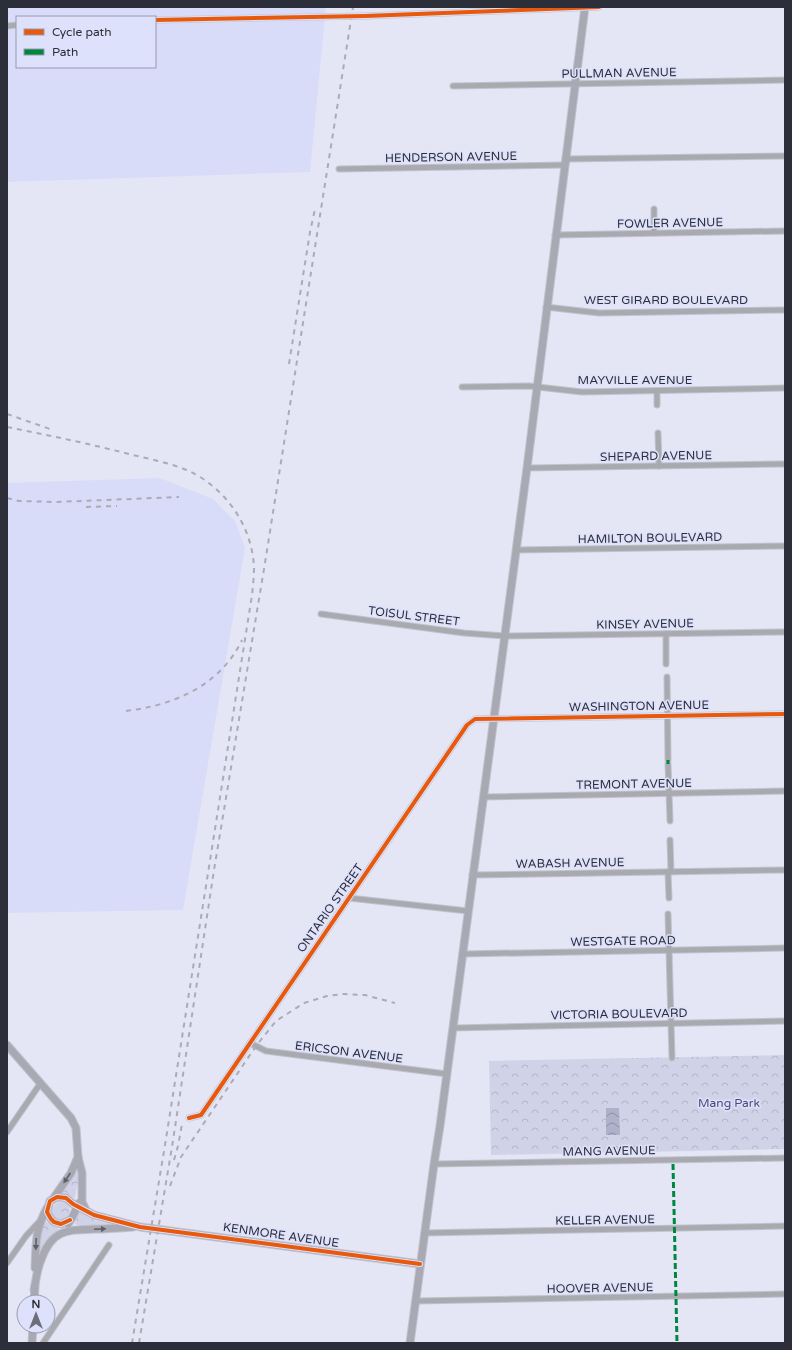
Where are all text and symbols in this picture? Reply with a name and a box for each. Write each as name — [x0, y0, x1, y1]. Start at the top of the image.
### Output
legend — [16, 16, 156, 68]
text: Cycle path — [52, 25, 111, 39]
text: Path — [52, 45, 78, 59]
street label: PULLMAN AVENUE — [561, 65, 677, 81]
street label: HENDERSON AVENUE — [385, 149, 518, 165]
street label: FOWLER AVENUE — [617, 215, 723, 231]
street label: WEST GIRARD BOULEVARD — [584, 293, 748, 307]
street label: MAYVILLE AVENUE — [578, 373, 693, 387]
street label: SHEPARD AVENUE — [600, 448, 712, 464]
street label: HAMILTON BOULEVARD — [578, 530, 722, 546]
street label: TOISUL STREET — [367, 603, 461, 629]
street label: KINSEY AVENUE — [596, 616, 694, 632]
street label: WASHINGTON AVENUE — [569, 698, 709, 714]
street label: TREMONT AVENUE — [576, 776, 692, 792]
street label: WABASH AVENUE — [516, 855, 625, 871]
street label: ONTARIO STREET — [294, 860, 366, 955]
street label: WESTGATE ROAD — [570, 933, 676, 949]
street label: VICTORIA BOULEVARD — [550, 1006, 688, 1022]
street label: ERICSON AVENUE — [294, 1038, 404, 1066]
park label: Mang Park — [698, 1096, 760, 1110]
street label: MANG AVENUE — [562, 1143, 656, 1159]
one-way arrow — [63, 1173, 71, 1184]
street label: KELLER AVENUE — [555, 1212, 655, 1228]
street label: KENMORE AVENUE — [222, 1220, 340, 1250]
one-way arrow — [94, 1225, 106, 1232]
one-way arrow — [33, 1238, 39, 1251]
street label: HOOVER AVENUE — [546, 1280, 654, 1296]
north arrow — [16, 1294, 56, 1334]
text: N — [32, 1298, 40, 1311]

